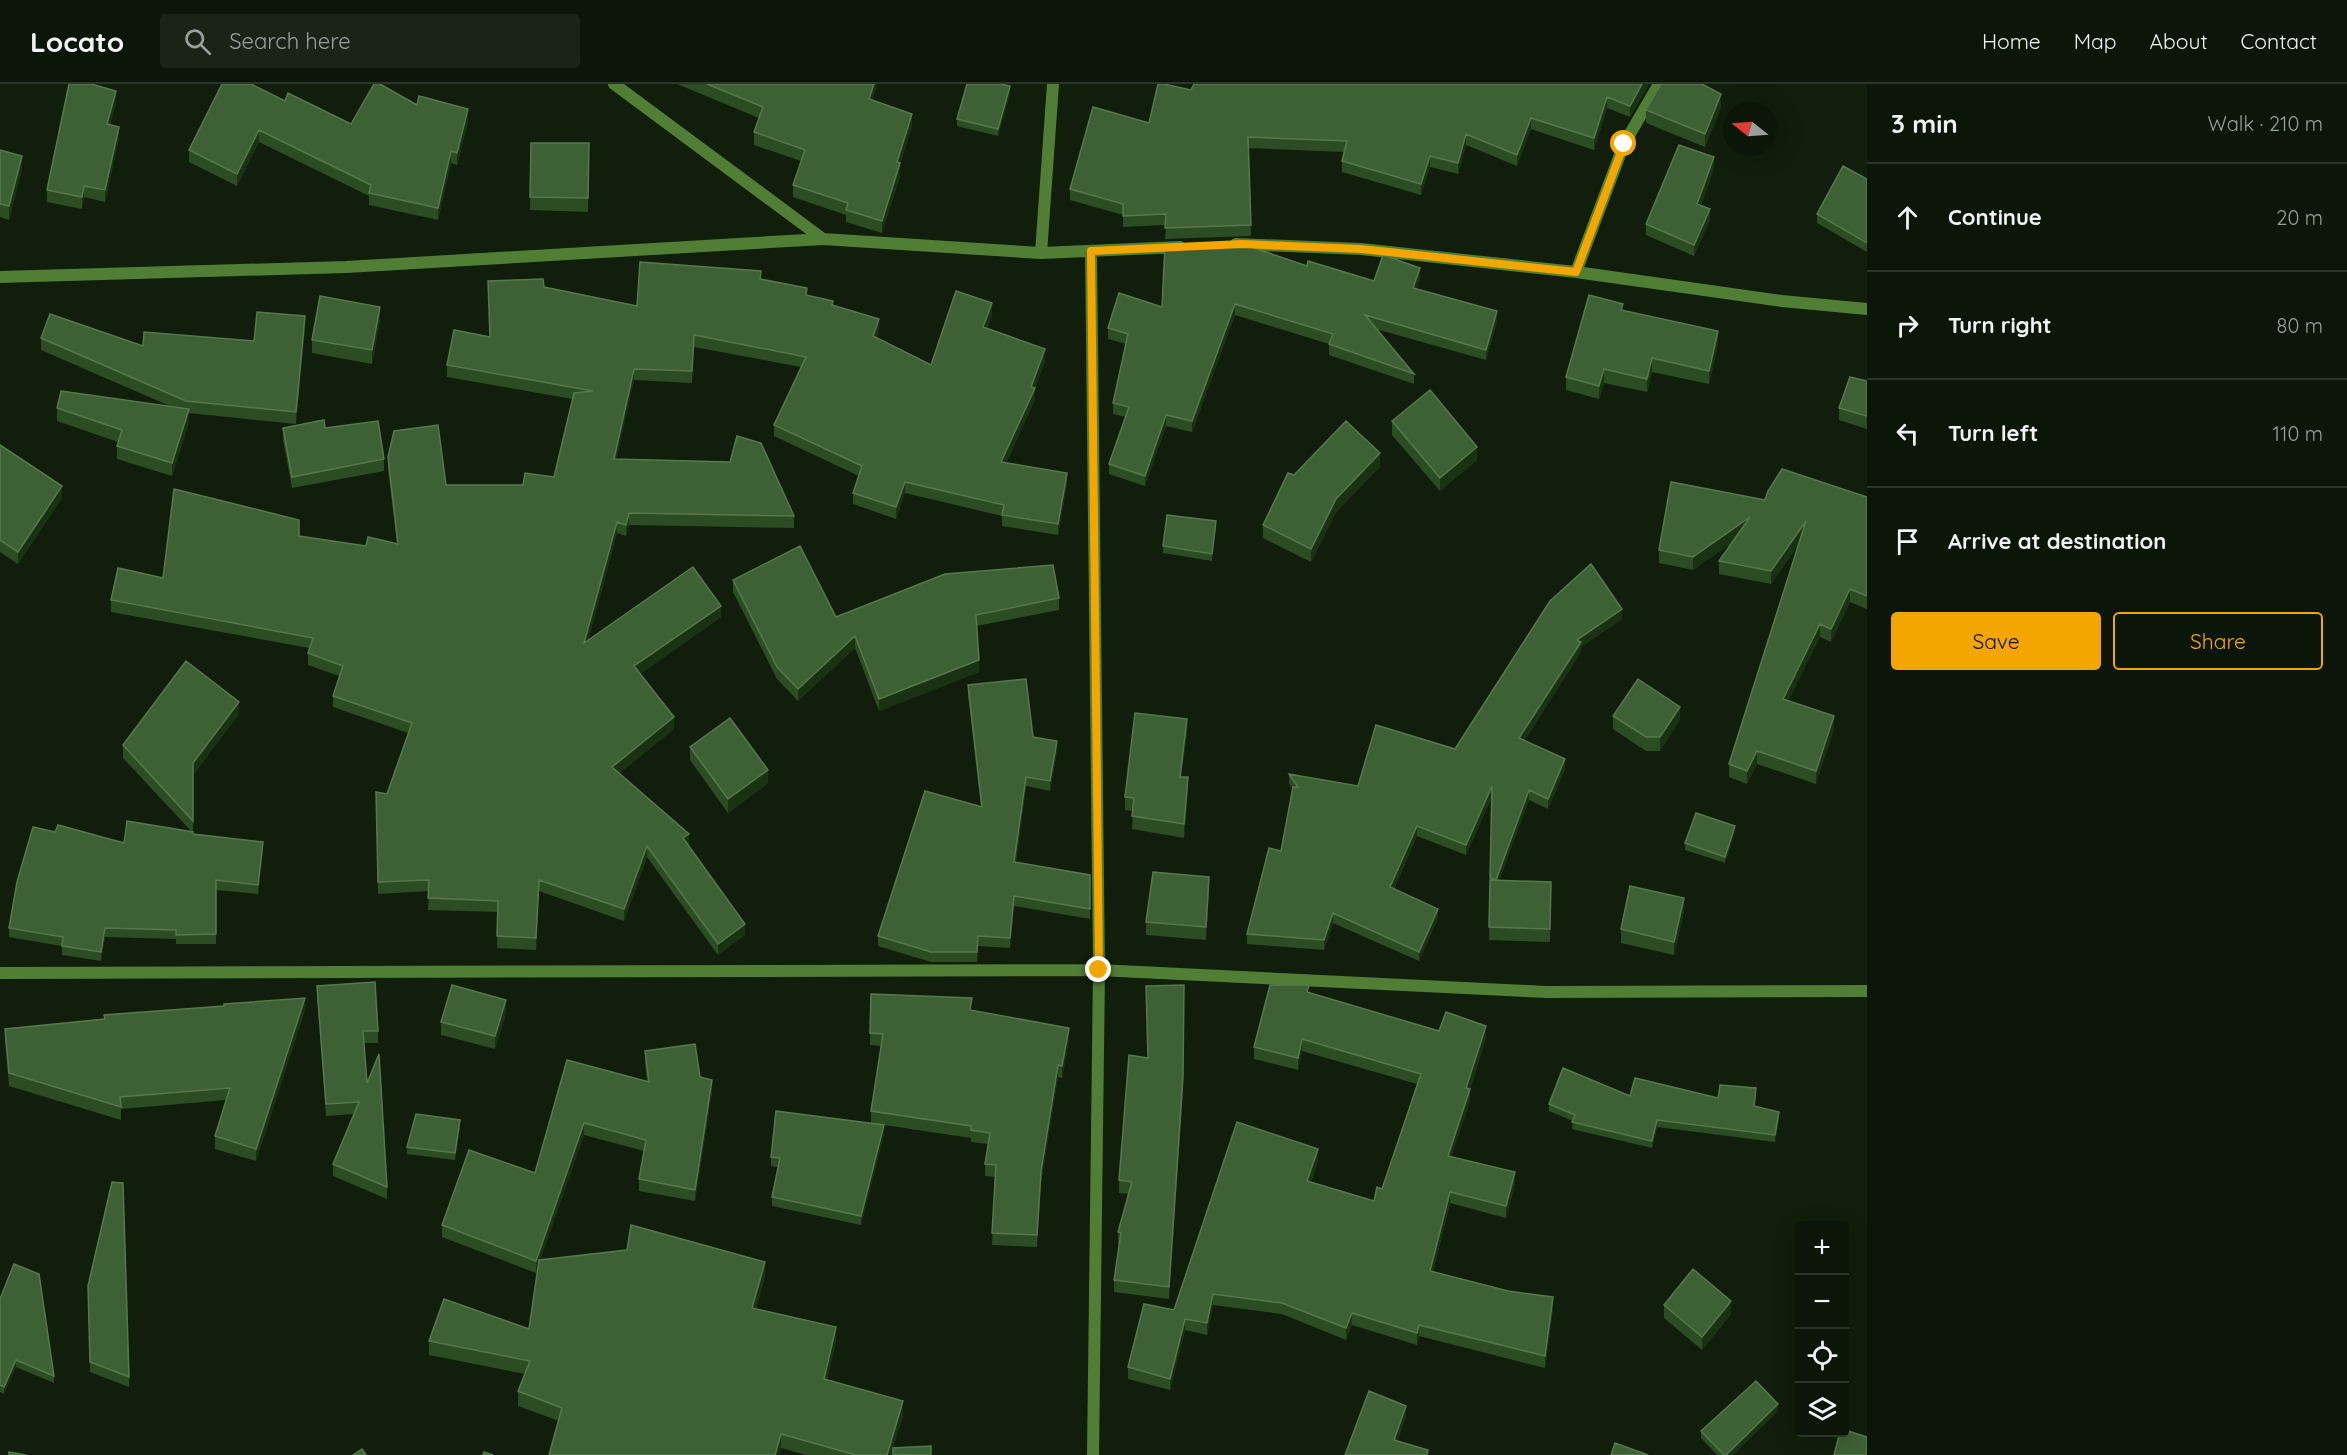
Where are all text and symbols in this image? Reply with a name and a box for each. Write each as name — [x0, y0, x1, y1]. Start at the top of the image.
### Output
search box — [160, 14, 580, 68]
text: Locato — [30, 24, 124, 59]
icon: search — [181, 25, 214, 58]
text: Search here — [229, 27, 351, 55]
text: Home — [1982, 28, 2041, 54]
text: Map — [2074, 28, 2117, 54]
text: About — [2150, 28, 2208, 54]
text: Contact — [2241, 28, 2317, 54]
north arrow — [1723, 102, 1777, 156]
text: 3 min — [1891, 107, 1958, 140]
text: Walk · 210 m — [2208, 111, 2323, 136]
route start — [1610, 130, 1636, 156]
icon: ahead — [1891, 201, 1924, 234]
text: Continue — [1948, 203, 2042, 231]
text: 20 m — [2276, 205, 2323, 230]
icon: right — [1891, 309, 1924, 342]
text: Turn right — [1948, 311, 2052, 339]
text: 80 m — [2277, 313, 2323, 338]
icon: left — [1891, 417, 1924, 450]
text: Turn left — [1948, 419, 2038, 447]
text: 110 m — [2273, 421, 2323, 446]
icon: arrive — [1891, 525, 1924, 558]
text: Arrive at destination — [1948, 527, 2166, 555]
button: Save — [1891, 612, 2101, 670]
button: Share — [2113, 612, 2323, 670]
route end — [1085, 956, 1111, 982]
map controls — [1795, 1221, 1849, 1437]
button: + — [1795, 1221, 1849, 1275]
button: − — [1795, 1275, 1849, 1329]
button: locate — [1795, 1329, 1849, 1383]
button: layers — [1795, 1383, 1849, 1437]

